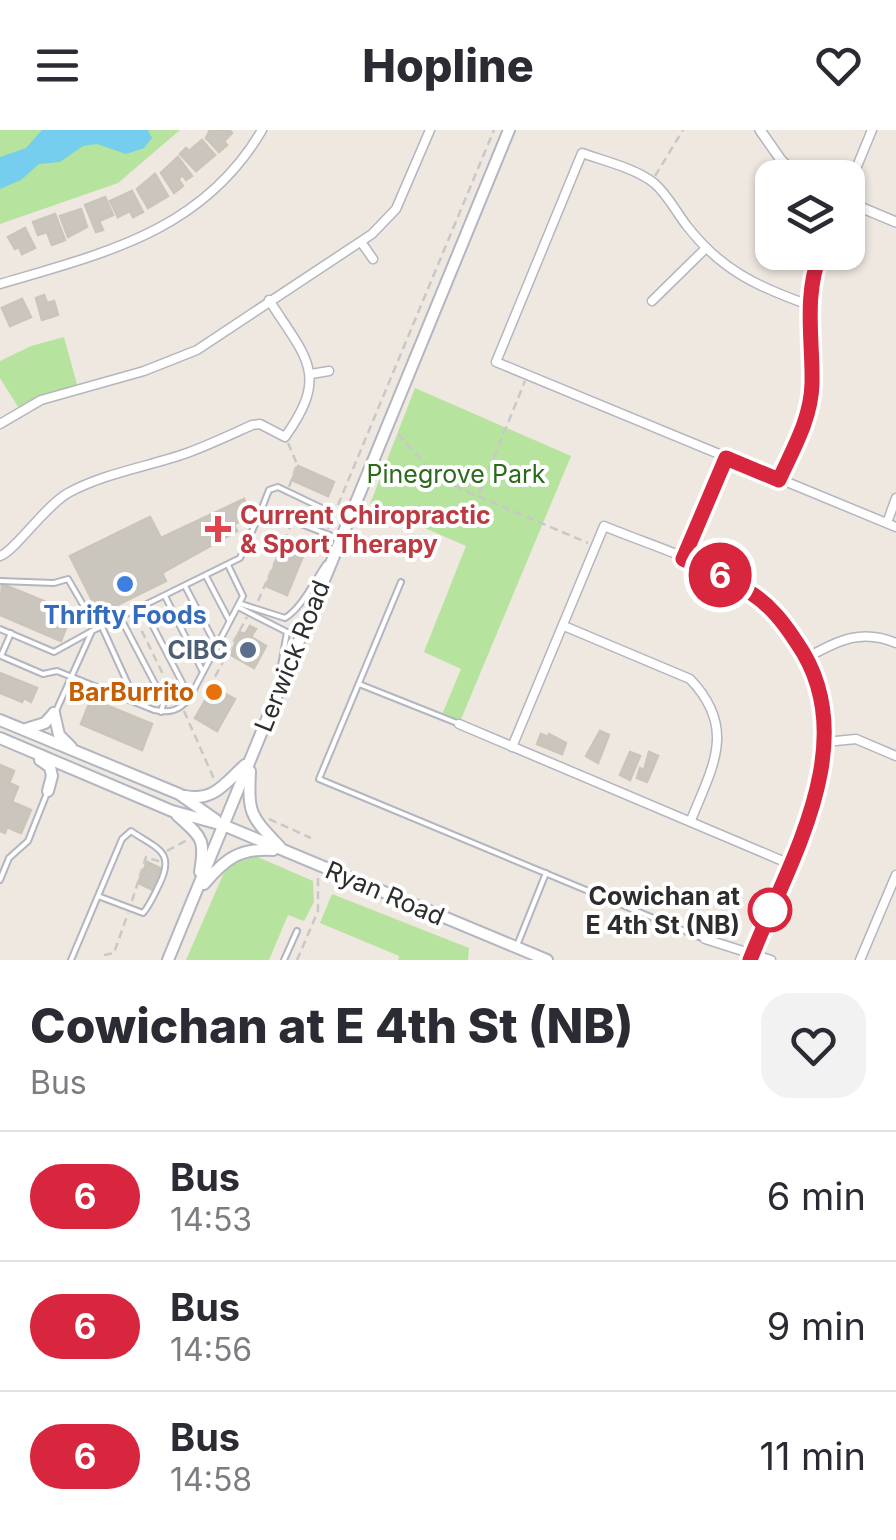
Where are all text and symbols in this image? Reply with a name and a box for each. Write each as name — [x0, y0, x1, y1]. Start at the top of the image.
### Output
icon: menu — [30, 38, 85, 93]
text: Hopline — [362, 38, 534, 93]
icon: heart — [811, 38, 866, 93]
map controls — [755, 160, 865, 270]
button: layers — [755, 160, 865, 270]
park label: Pinegrove Park — [367, 459, 546, 489]
place label: Current Chiropractic & Sport Therapy — [240, 500, 491, 559]
marker: Current Chiropractic & Sport Therapy — [205, 516, 231, 542]
line badge: 6 — [688, 542, 752, 608]
text: 6 — [709, 554, 731, 596]
marker: Thrifty Foods — [114, 573, 136, 595]
street label: Lerwick Road — [248, 576, 336, 736]
place label: Thrifty Foods — [43, 600, 207, 630]
place label: CIBC — [167, 635, 228, 665]
marker: CIBC — [237, 639, 259, 661]
place label: BarBurrito — [69, 677, 194, 707]
marker: BarBurrito — [203, 681, 225, 703]
street label: Ryan Road — [321, 855, 449, 931]
place label: Cowichan at E 4th St (NB) — [585, 881, 740, 940]
marker: Cowichan at E 4th St (NB) — [749, 889, 791, 931]
button: heart — [761, 993, 866, 1098]
text: Cowichan at E 4th St (NB) — [30, 996, 633, 1055]
text: Bus — [30, 1063, 87, 1102]
text: Bus — [170, 1154, 240, 1200]
text: 6 min — [767, 1173, 866, 1219]
text: 6 — [74, 1175, 96, 1217]
text: 14:53 — [170, 1200, 252, 1239]
text: Bus — [170, 1284, 240, 1330]
text: 9 min — [767, 1303, 866, 1349]
text: 6 — [74, 1305, 96, 1347]
text: 14:56 — [170, 1330, 252, 1369]
text: Bus — [170, 1414, 240, 1460]
text: 11 min — [759, 1433, 866, 1479]
text: 6 — [74, 1435, 96, 1477]
text: 14:58 — [170, 1460, 252, 1499]

